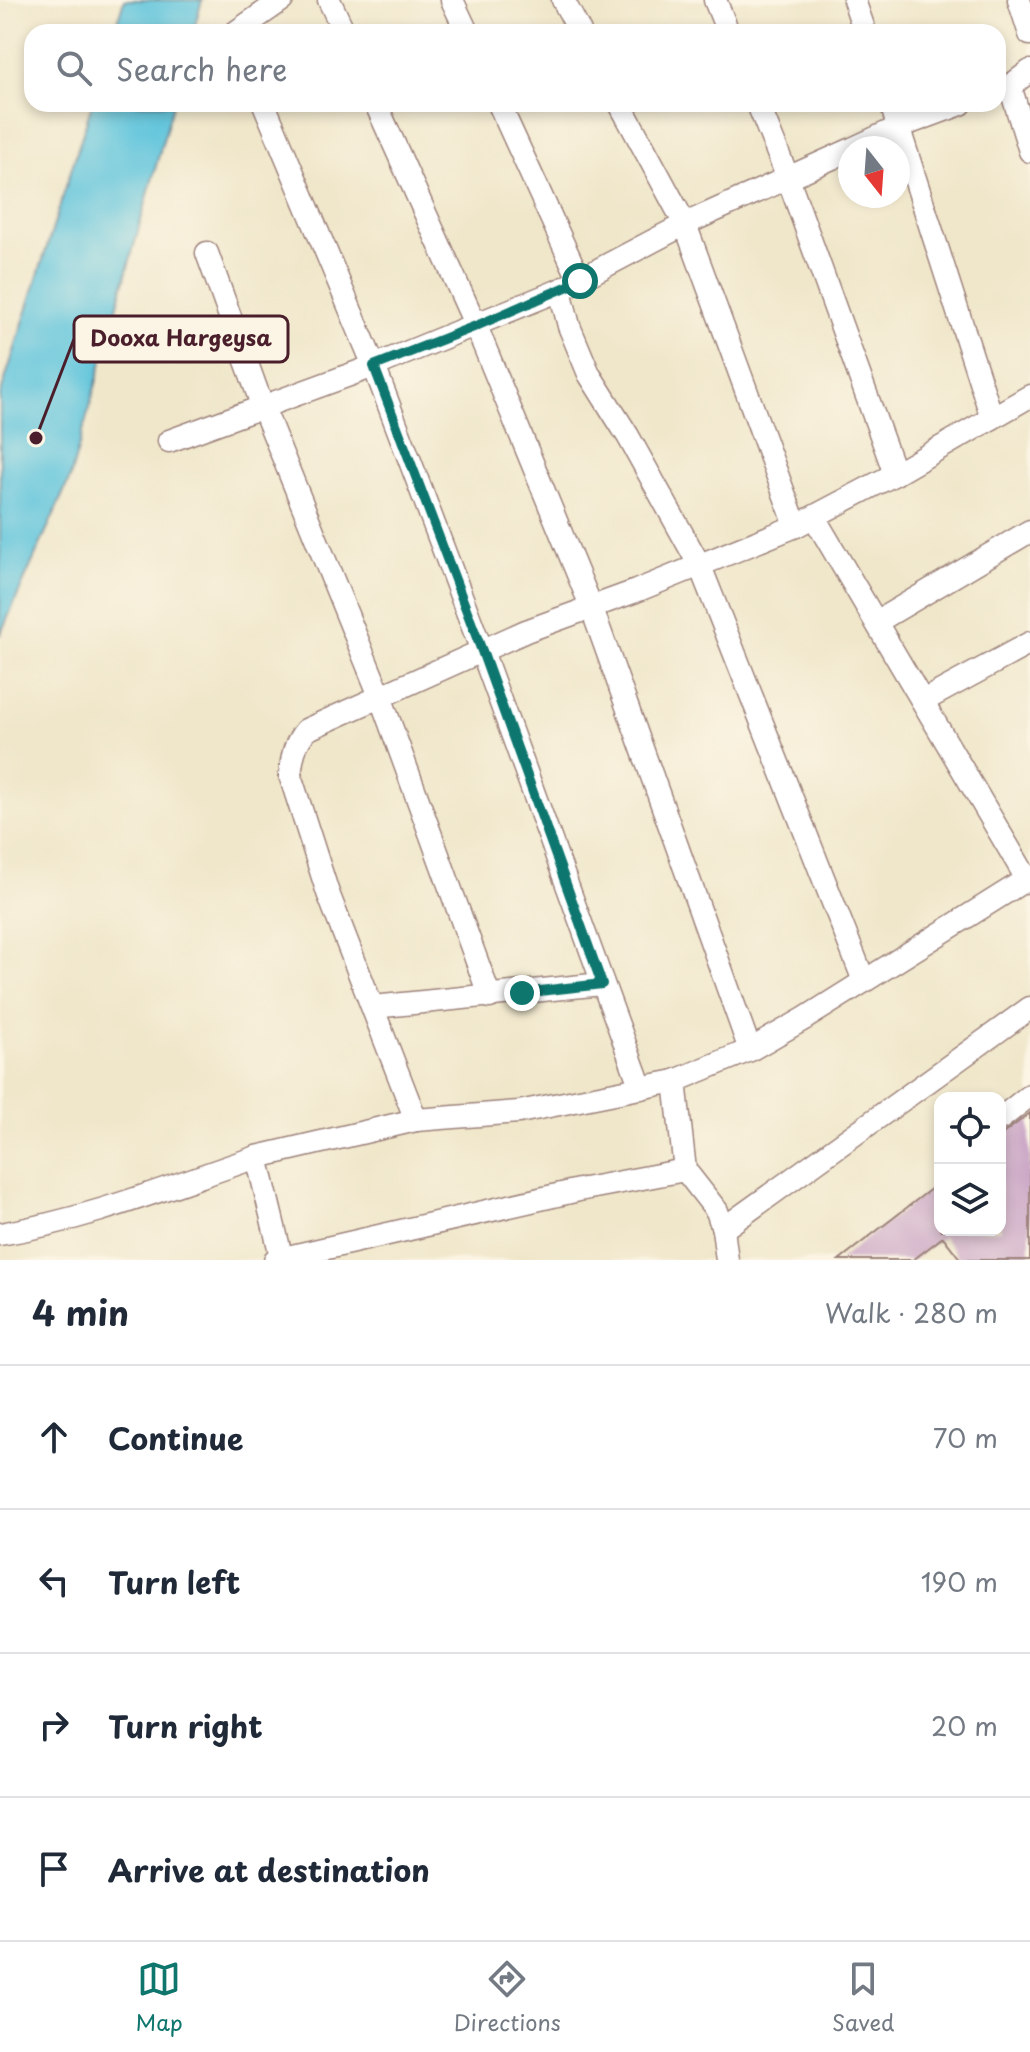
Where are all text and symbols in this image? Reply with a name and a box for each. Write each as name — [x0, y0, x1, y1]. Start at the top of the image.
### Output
search box — [24, 24, 1006, 112]
icon: search — [52, 46, 96, 90]
text: Search here — [116, 46, 288, 91]
north arrow — [838, 136, 910, 208]
route start — [562, 263, 598, 299]
callout: Dooxa Hargeysa — [74, 316, 288, 362]
text: Dooxa Hargeysa — [90, 320, 272, 353]
route end — [504, 975, 540, 1011]
map controls — [934, 1092, 1006, 1236]
button: locate — [934, 1092, 1006, 1164]
button: layers — [934, 1164, 1006, 1236]
text: 4 min — [32, 1286, 129, 1338]
text: Walk · 280 m — [825, 1293, 998, 1332]
icon: ahead — [32, 1415, 76, 1459]
text: Continue — [108, 1415, 243, 1460]
text: 70 m — [933, 1418, 998, 1457]
icon: left — [32, 1559, 76, 1603]
text: Turn left — [108, 1559, 240, 1604]
text: 190 m — [921, 1562, 998, 1601]
icon: right — [32, 1703, 76, 1747]
text: Turn right — [108, 1703, 263, 1748]
text: 20 m — [931, 1706, 998, 1745]
icon: arrive — [32, 1847, 76, 1891]
text: Arrive at destination — [108, 1847, 430, 1892]
tab: Map — [136, 1957, 183, 2038]
tab: Directions — [454, 1957, 561, 2038]
tab: Saved — [832, 1957, 894, 2038]

